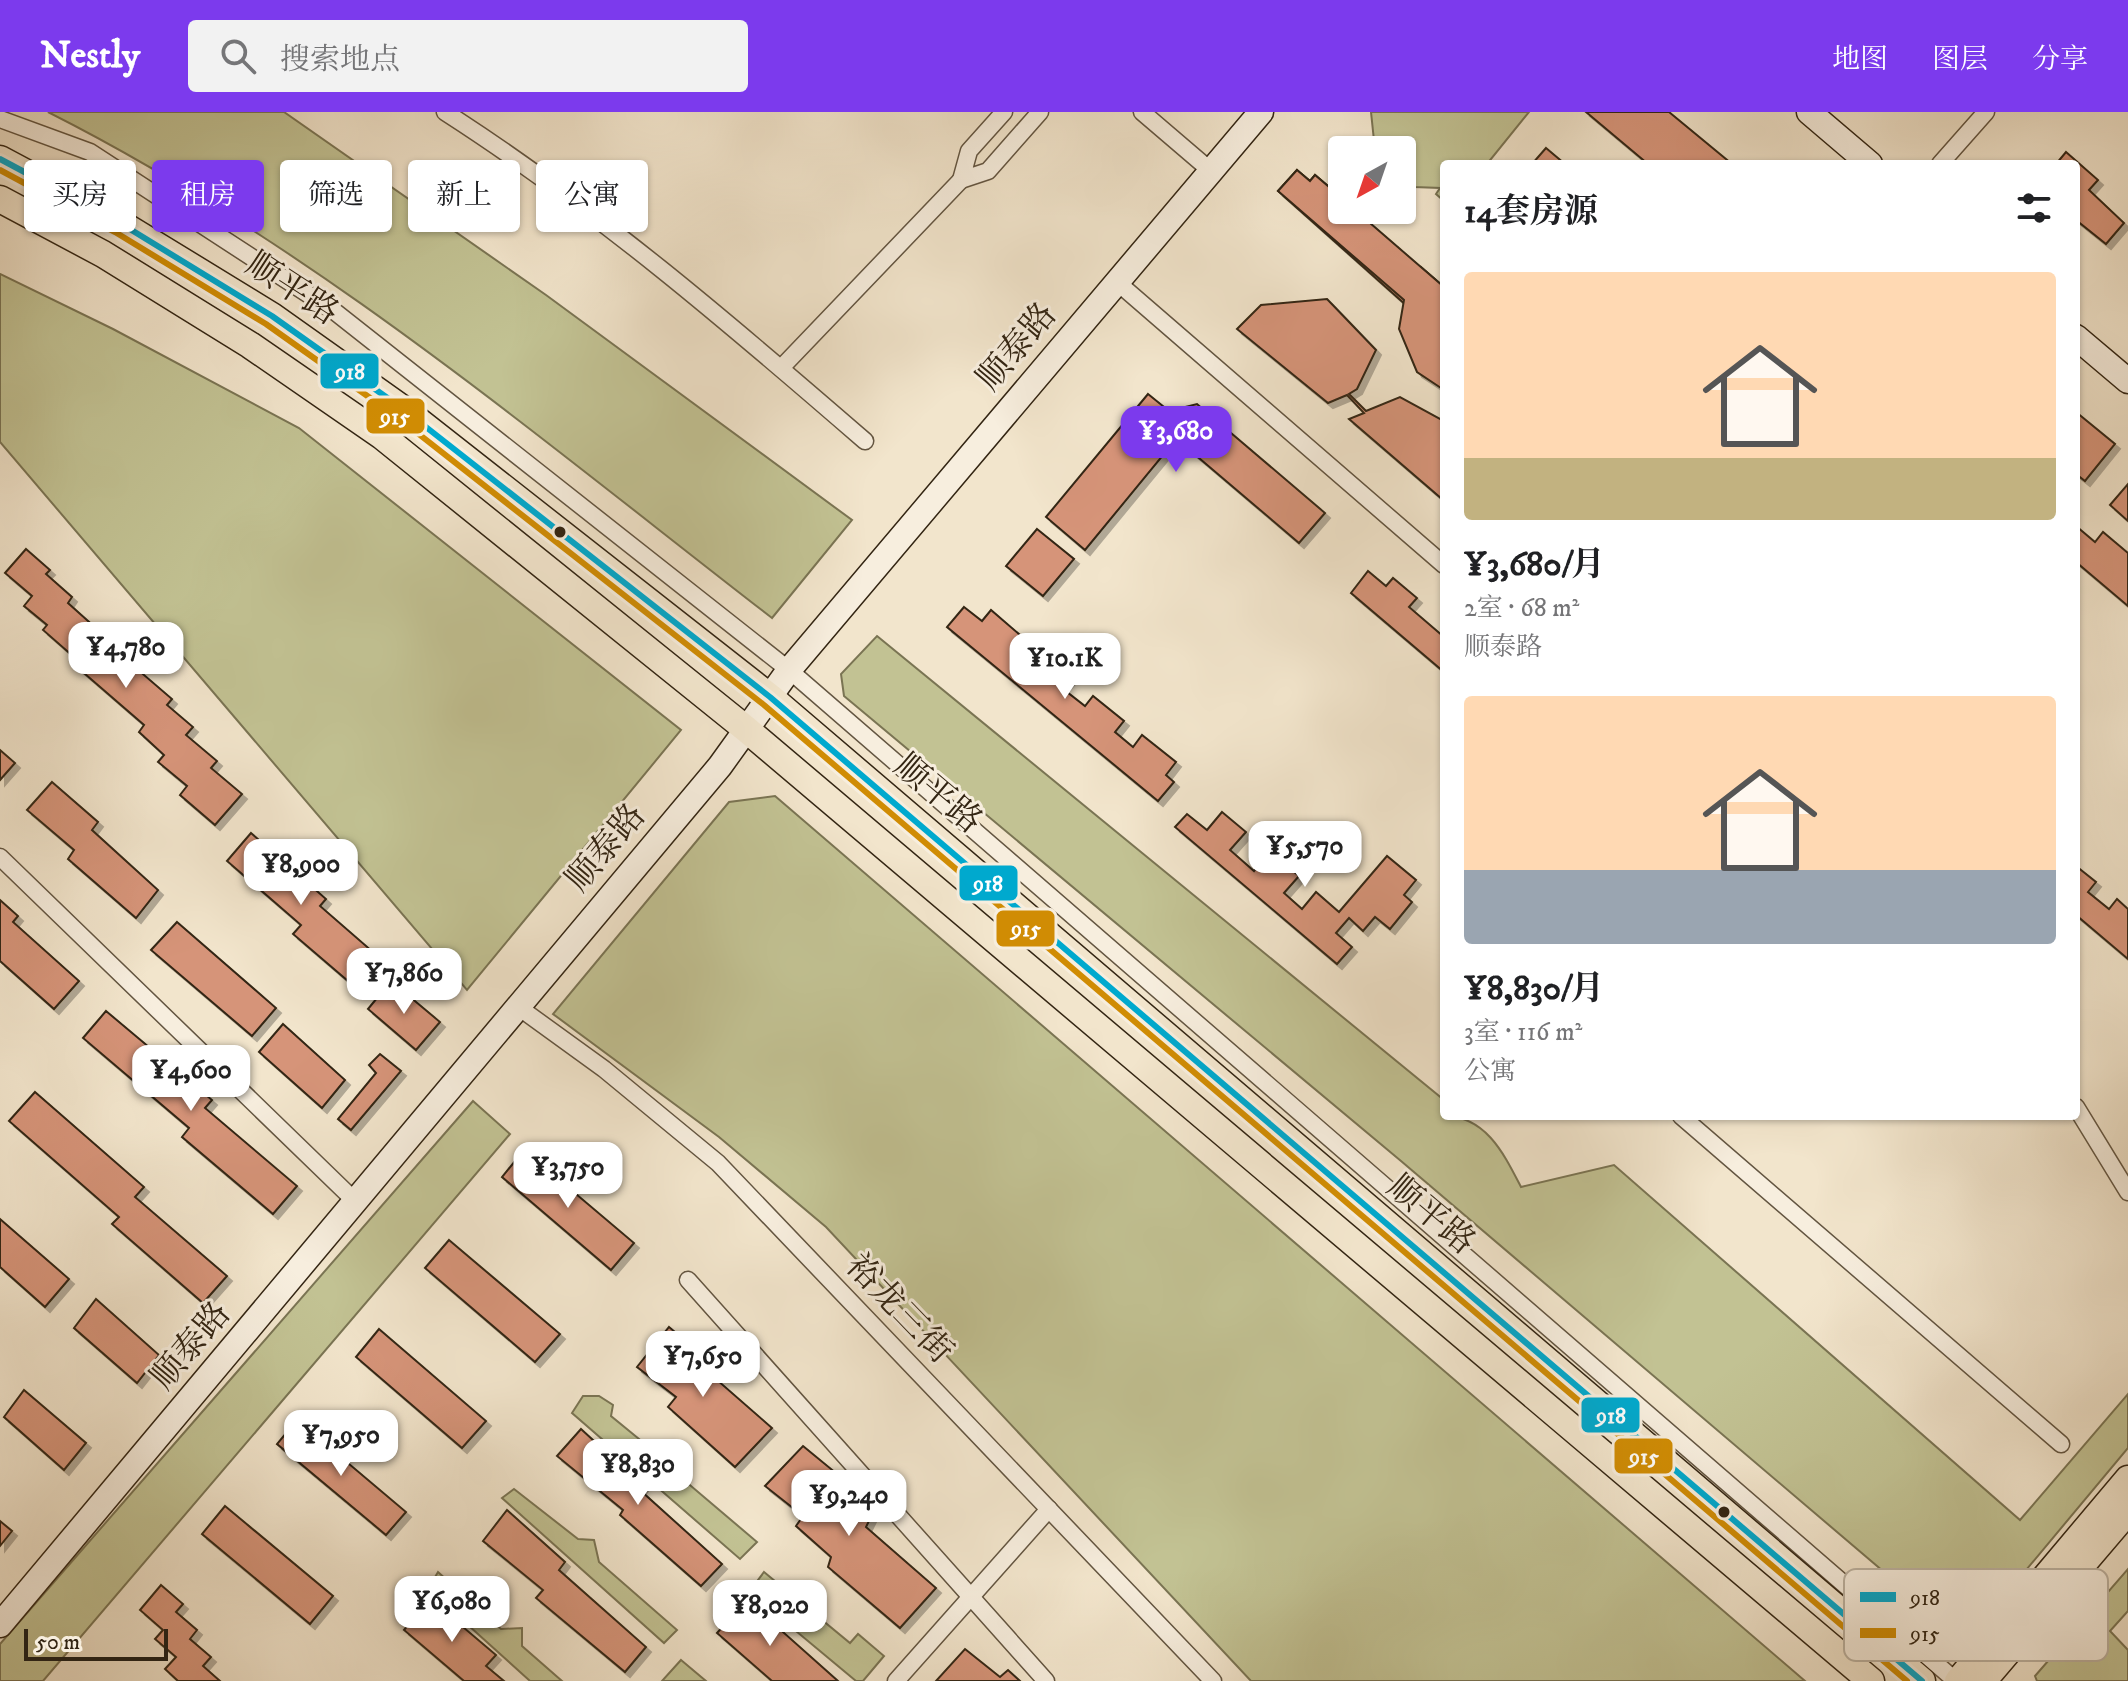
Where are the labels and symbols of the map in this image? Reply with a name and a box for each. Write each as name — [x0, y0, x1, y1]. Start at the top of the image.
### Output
north arrow — [1328, 136, 1416, 224]
street label: 顺平路 — [238, 244, 346, 334]
street label: 顺泰路 — [968, 294, 1066, 400]
line badge: 918 — [319, 352, 380, 390]
text: 918 — [333, 359, 365, 386]
line badge: 915 — [365, 397, 426, 435]
text: 915 — [378, 404, 410, 431]
pin: ¥3,680 — [1111, 406, 1241, 474]
unlabelled marker — [552, 524, 568, 540]
pin: ¥4,780 — [61, 622, 191, 690]
pin: ¥10.1K — [1000, 633, 1130, 701]
street label: 顺平路 — [885, 745, 991, 843]
street label: 顺泰路 — [557, 795, 655, 901]
pin: ¥5,570 — [1240, 821, 1370, 889]
pin: ¥8,900 — [236, 839, 366, 907]
line badge: 918 — [958, 864, 1019, 902]
text: 918 — [971, 871, 1003, 898]
line badge: 915 — [995, 909, 1056, 948]
text: 915 — [1009, 916, 1041, 943]
pin: ¥7,860 — [339, 948, 469, 1016]
pin: ¥4,600 — [126, 1045, 256, 1113]
pin: ¥3,750 — [503, 1142, 633, 1210]
street label: 顺平路 — [1378, 1166, 1484, 1264]
street label: 裕龙三街 — [837, 1245, 961, 1373]
street label: 顺泰路 — [142, 1293, 240, 1399]
pin: ¥7,650 — [638, 1331, 768, 1399]
line badge: 918 — [1580, 1396, 1641, 1434]
text: 918 — [1594, 1403, 1626, 1430]
pin: ¥7,950 — [276, 1410, 406, 1478]
line badge: 915 — [1613, 1437, 1674, 1475]
pin: ¥8,830 — [573, 1439, 703, 1507]
text: 915 — [1627, 1444, 1659, 1471]
pin: ¥9,240 — [784, 1470, 914, 1538]
unlabelled marker — [1716, 1504, 1732, 1520]
legend — [1844, 1569, 2108, 1661]
pin: ¥6,080 — [387, 1576, 517, 1644]
pin: ¥8,020 — [705, 1580, 835, 1648]
text: 918 — [1909, 1585, 1940, 1612]
text: 915 — [1909, 1621, 1940, 1648]
scale bar — [24, 1625, 168, 1661]

